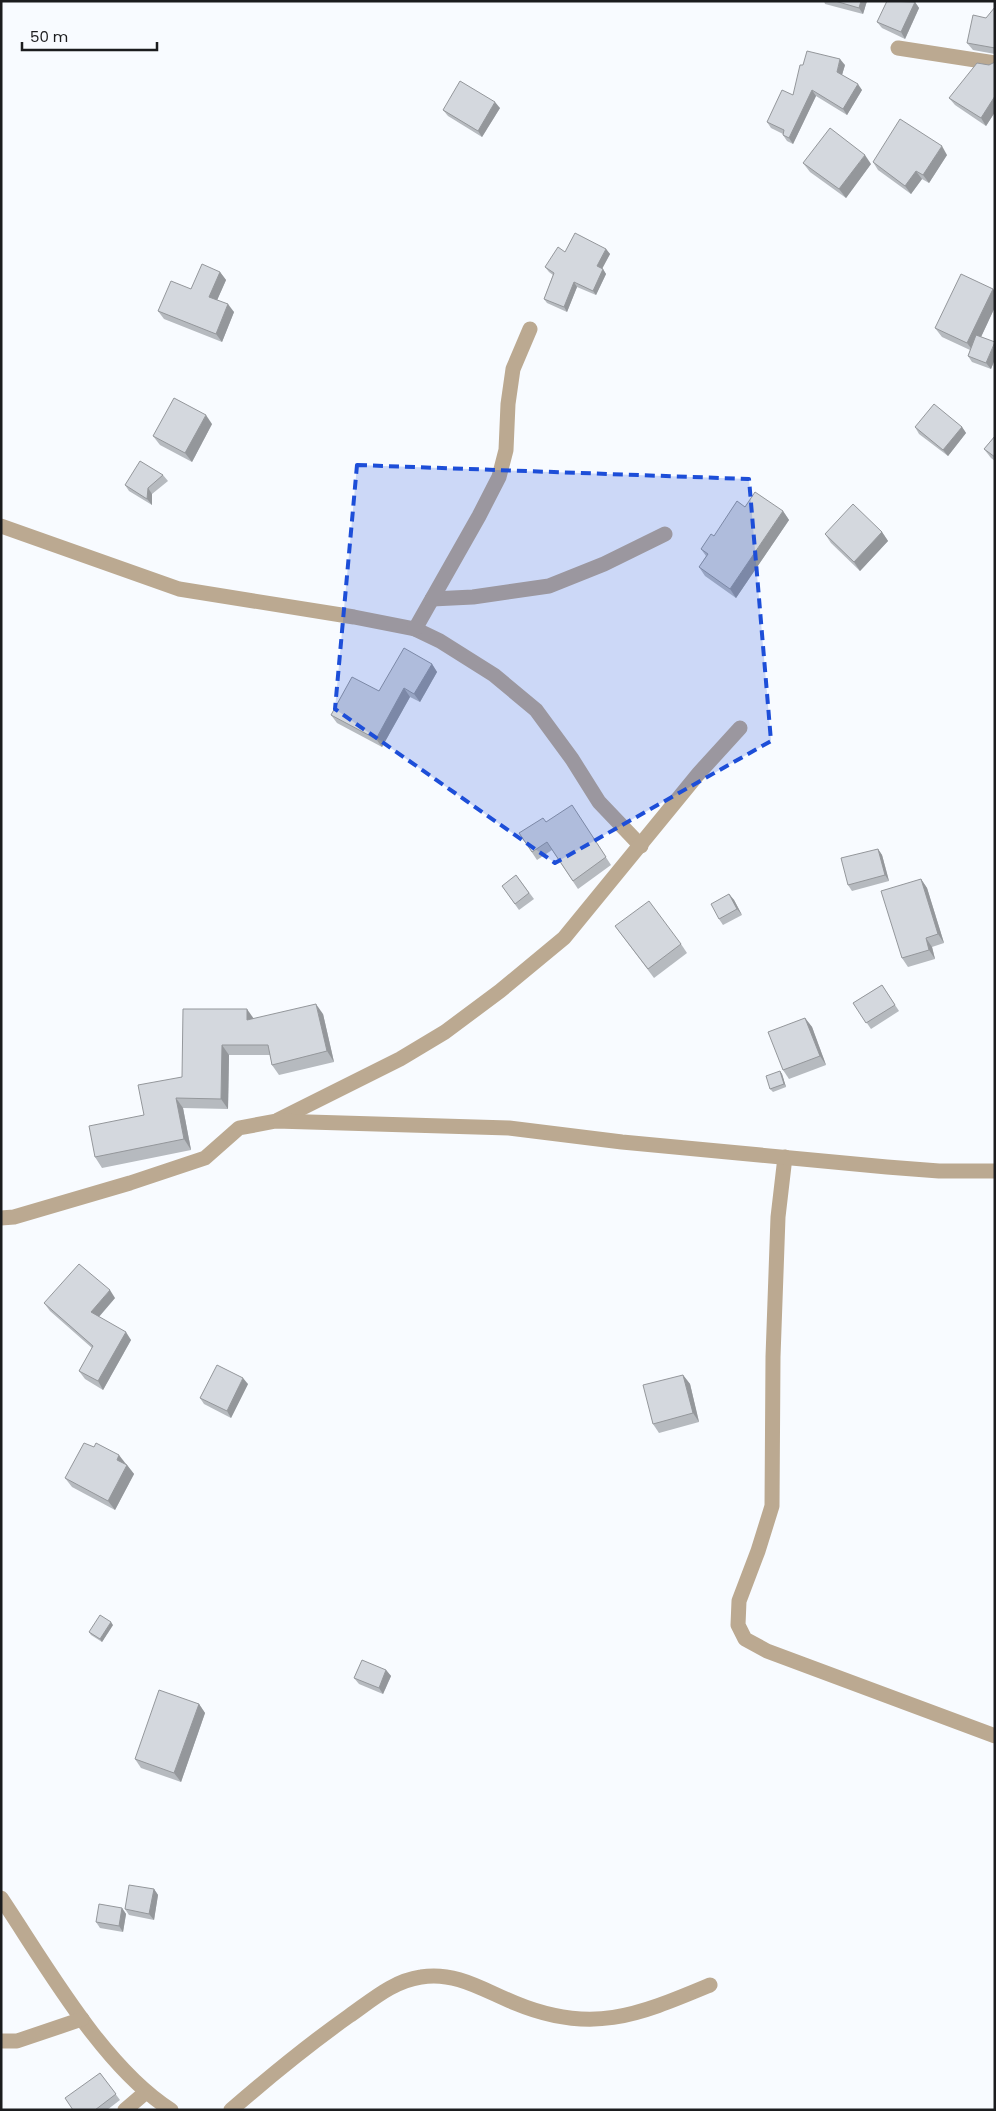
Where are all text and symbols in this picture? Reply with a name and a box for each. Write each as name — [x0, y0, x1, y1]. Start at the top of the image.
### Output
scale bar — [22, 20, 158, 52]
text: 50 m — [30, 26, 68, 47]

